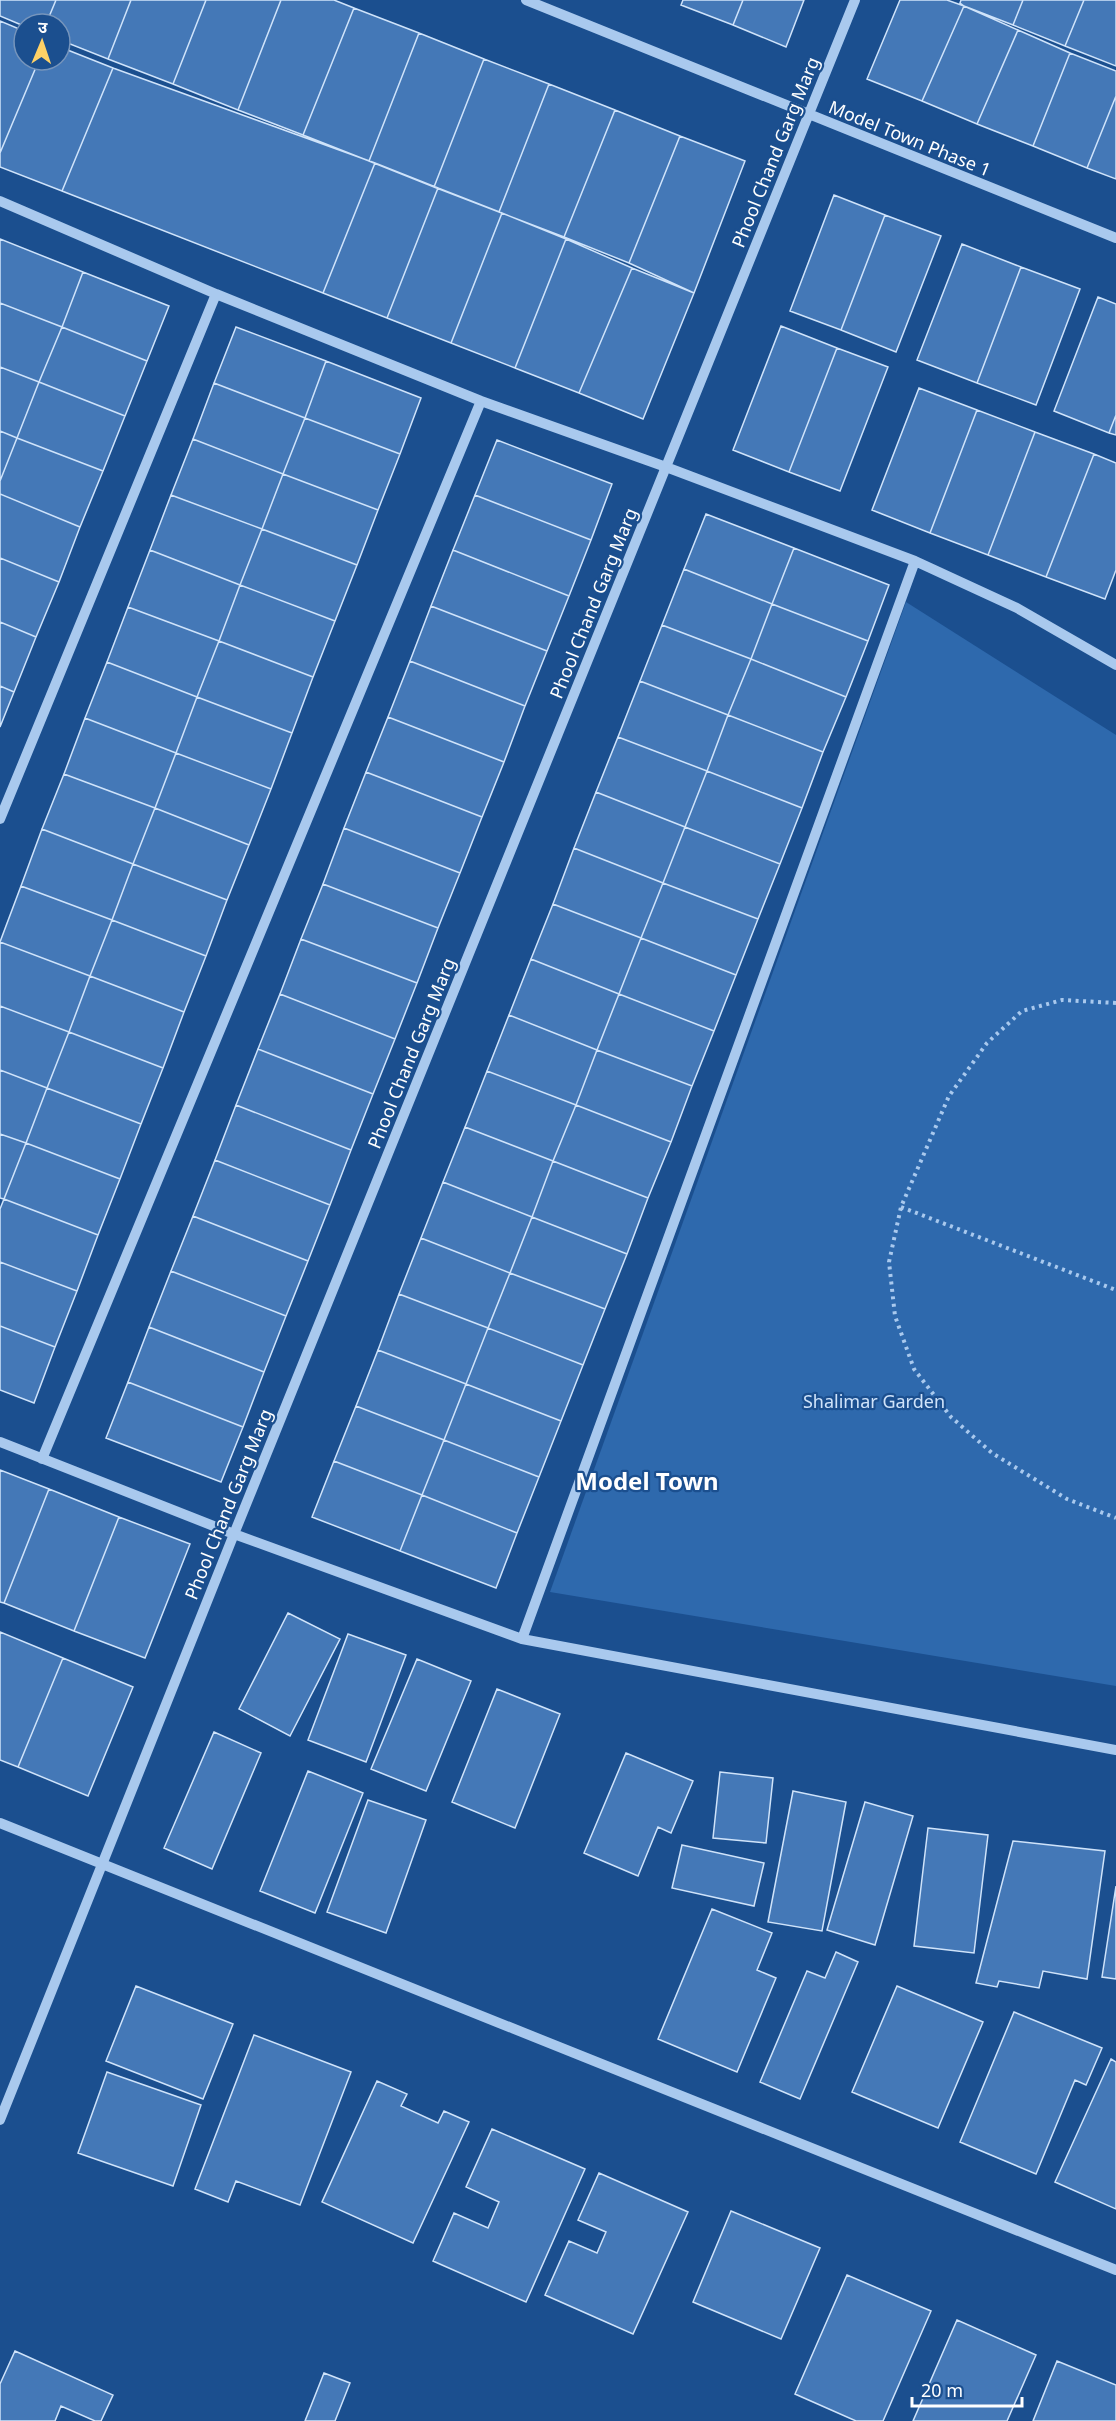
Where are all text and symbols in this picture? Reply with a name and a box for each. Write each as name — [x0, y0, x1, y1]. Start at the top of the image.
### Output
north arrow — [12, 12, 72, 72]
text: उ — [37, 16, 48, 38]
street label: Phool Chand Garg Marg — [726, 53, 824, 251]
street label: Model Town Phase 1 — [825, 94, 995, 182]
street label: Phool Chand Garg Marg — [544, 504, 642, 702]
street label: Phool Chand Garg Marg — [362, 954, 460, 1152]
park label: Shalimar Garden — [803, 1389, 945, 1413]
street label: Phool Chand Garg Marg — [179, 1405, 277, 1603]
district label: Model Town — [575, 1464, 719, 1497]
scale bar — [912, 2370, 1022, 2408]
text: 20 m — [921, 2378, 963, 2402]

